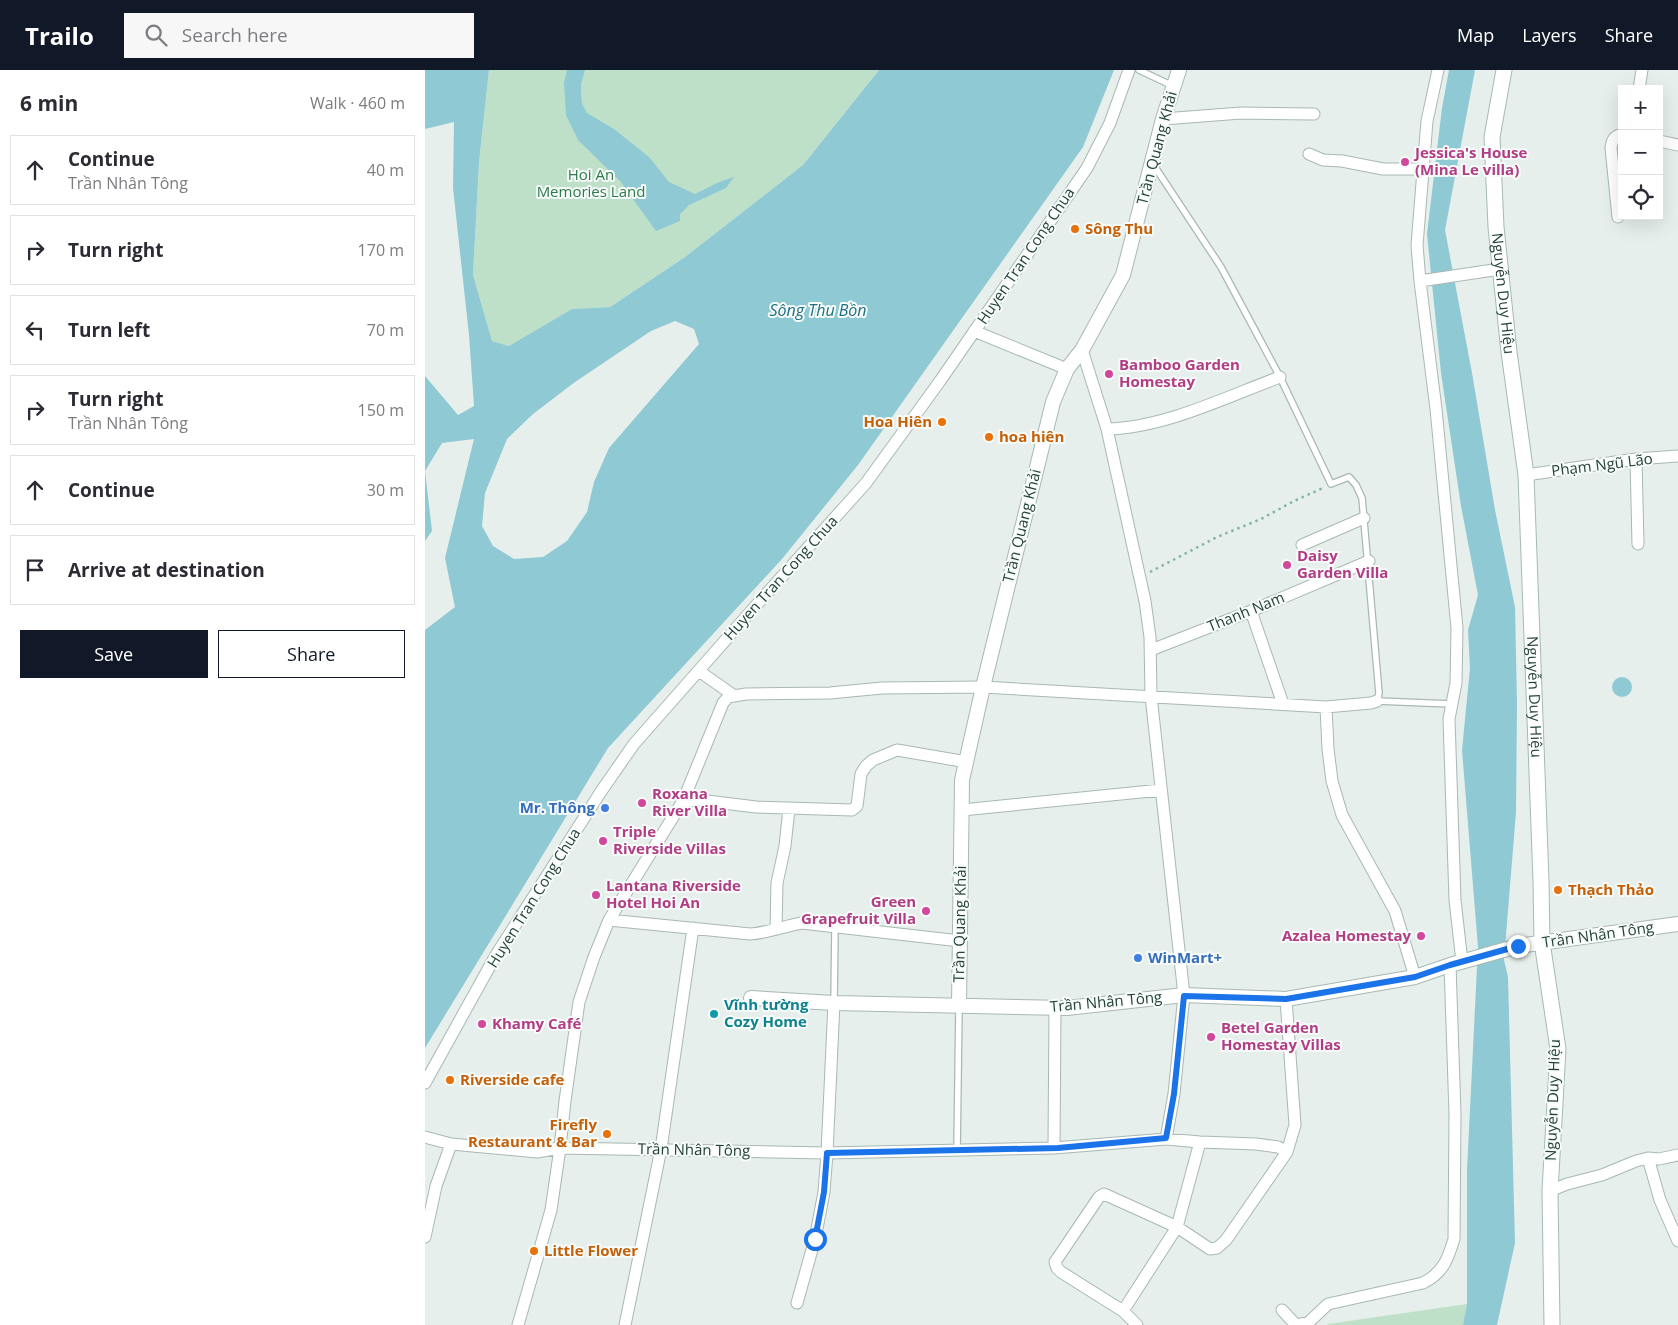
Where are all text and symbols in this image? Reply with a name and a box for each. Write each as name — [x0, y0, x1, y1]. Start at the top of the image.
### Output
search box — [124, 13, 474, 58]
text: Trailo — [25, 19, 94, 52]
icon: search — [142, 21, 170, 49]
text: Search here — [182, 22, 288, 48]
text: Map — [1457, 23, 1494, 47]
text: Layers — [1522, 23, 1577, 47]
text: Share — [1605, 23, 1653, 47]
map controls — [1618, 85, 1663, 220]
button: + — [1618, 85, 1663, 130]
text: 6 min — [20, 89, 78, 117]
street label: Trần Quang Khải — [1131, 89, 1181, 207]
text: Walk · 460 m — [310, 92, 405, 114]
button: − — [1618, 130, 1663, 175]
place label: Jessica's House (Mina Le villa) — [1413, 142, 1528, 179]
text: Continue — [68, 146, 155, 172]
icon: ahead — [21, 156, 49, 184]
marker: Jessica's House (Mina Le villa) — [1399, 156, 1411, 168]
text: 40 m — [367, 159, 404, 181]
park label: Hoi An Memories Land — [537, 164, 645, 201]
text: Trần Nhân Tông — [68, 172, 188, 194]
button: locate — [1618, 175, 1663, 220]
street label: Huyen Tran Cong Chua — [972, 183, 1078, 328]
place label: Sông Thu — [1085, 218, 1153, 238]
marker: Sông Thu — [1069, 223, 1081, 235]
street label: Nguyễn Duy Hiệu — [1488, 232, 1520, 355]
icon: right — [21, 236, 49, 264]
text: Turn right — [68, 237, 163, 263]
text: 170 m — [358, 239, 404, 261]
water label: Sông Thu Bồn — [769, 299, 867, 321]
icon: left — [21, 316, 49, 344]
text: Turn left — [68, 317, 150, 343]
text: 70 m — [367, 319, 404, 341]
place label: Bamboo Garden Homestay — [1119, 354, 1240, 391]
marker: Bamboo Garden Homestay — [1103, 368, 1115, 380]
text: Turn right — [68, 386, 163, 412]
icon: right — [21, 396, 49, 424]
text: 150 m — [358, 399, 404, 421]
place label: Hoa Hiên — [864, 411, 932, 431]
text: Trần Nhân Tông — [68, 412, 188, 434]
marker: Hoa Hiên — [936, 416, 948, 428]
place label: hoa hiên — [999, 426, 1064, 446]
marker: hoa hiên — [983, 431, 995, 443]
street label: Phạm Ngũ Lão — [1550, 448, 1654, 480]
street label: Trần Quang Khải — [997, 467, 1045, 585]
icon: ahead — [21, 476, 49, 504]
text: Continue — [68, 477, 155, 503]
text: 30 m — [367, 479, 404, 501]
street label: Huyen Tran Cong Chua — [719, 511, 842, 644]
place label: Daisy Garden Villa — [1297, 545, 1388, 582]
icon: arrive — [21, 556, 49, 584]
text: Arrive at destination — [68, 557, 265, 583]
marker: Daisy Garden Villa — [1281, 559, 1293, 571]
street label: Thanh Nam — [1204, 587, 1287, 636]
button: Save — [20, 630, 208, 678]
button: Share — [218, 630, 405, 678]
street label: Nguyễn Duy Hiệu — [1523, 636, 1547, 758]
place label: Roxana River Villa — [652, 783, 727, 820]
place label: Mr. Thông — [520, 797, 596, 817]
marker: Roxana River Villa — [636, 797, 648, 809]
marker: Mr. Thông — [599, 802, 611, 814]
place label: Triple Riverside Villas — [613, 821, 726, 858]
street label: Huyen Tran Cong Chua — [482, 824, 584, 971]
marker: Triple Riverside Villas — [597, 835, 609, 847]
street label: Trần Quang Khải — [948, 865, 970, 983]
place label: Lantana Riverside Hotel Hoi An — [606, 875, 741, 912]
place label: Thạch Thảo — [1568, 879, 1654, 899]
marker: Thạch Thảo — [1552, 884, 1564, 896]
marker: Lantana Riverside Hotel Hoi An — [590, 889, 602, 901]
place label: Green Grapefruit Villa — [801, 891, 916, 928]
marker: Green Grapefruit Villa — [920, 905, 932, 917]
street label: Trần Nhân Tông — [1541, 916, 1655, 952]
place label: Azalea Homestay — [1282, 925, 1411, 945]
marker: Azalea Homestay — [1415, 930, 1427, 942]
route end — [1507, 935, 1530, 958]
place label: WinMart+ — [1148, 947, 1222, 967]
marker: WinMart+ — [1132, 952, 1144, 964]
street label: Trần Nhân Tông — [1049, 986, 1163, 1016]
place label: Vĩnh tường Cozy Home — [724, 994, 809, 1031]
marker: Vĩnh tường Cozy Home — [708, 1008, 720, 1020]
place label: Khamy Café — [492, 1013, 581, 1033]
place label: Betel Garden Homestay Villas — [1221, 1017, 1341, 1054]
marker: Khamy Café — [476, 1018, 488, 1030]
marker: Betel Garden Homestay Villas — [1205, 1031, 1217, 1043]
street label: Nguyễn Duy Hiệu — [1540, 1039, 1564, 1161]
place label: Riverside cafe — [460, 1069, 565, 1089]
marker: Riverside cafe — [444, 1074, 456, 1086]
place label: Firefly Restaurant & Bar — [468, 1114, 597, 1151]
marker: Firefly Restaurant & Bar — [601, 1128, 613, 1140]
street label: Trần Nhân Tông — [638, 1138, 750, 1160]
route start — [804, 1228, 827, 1251]
place label: Little Flower — [544, 1240, 638, 1260]
marker: Little Flower — [528, 1245, 540, 1257]

